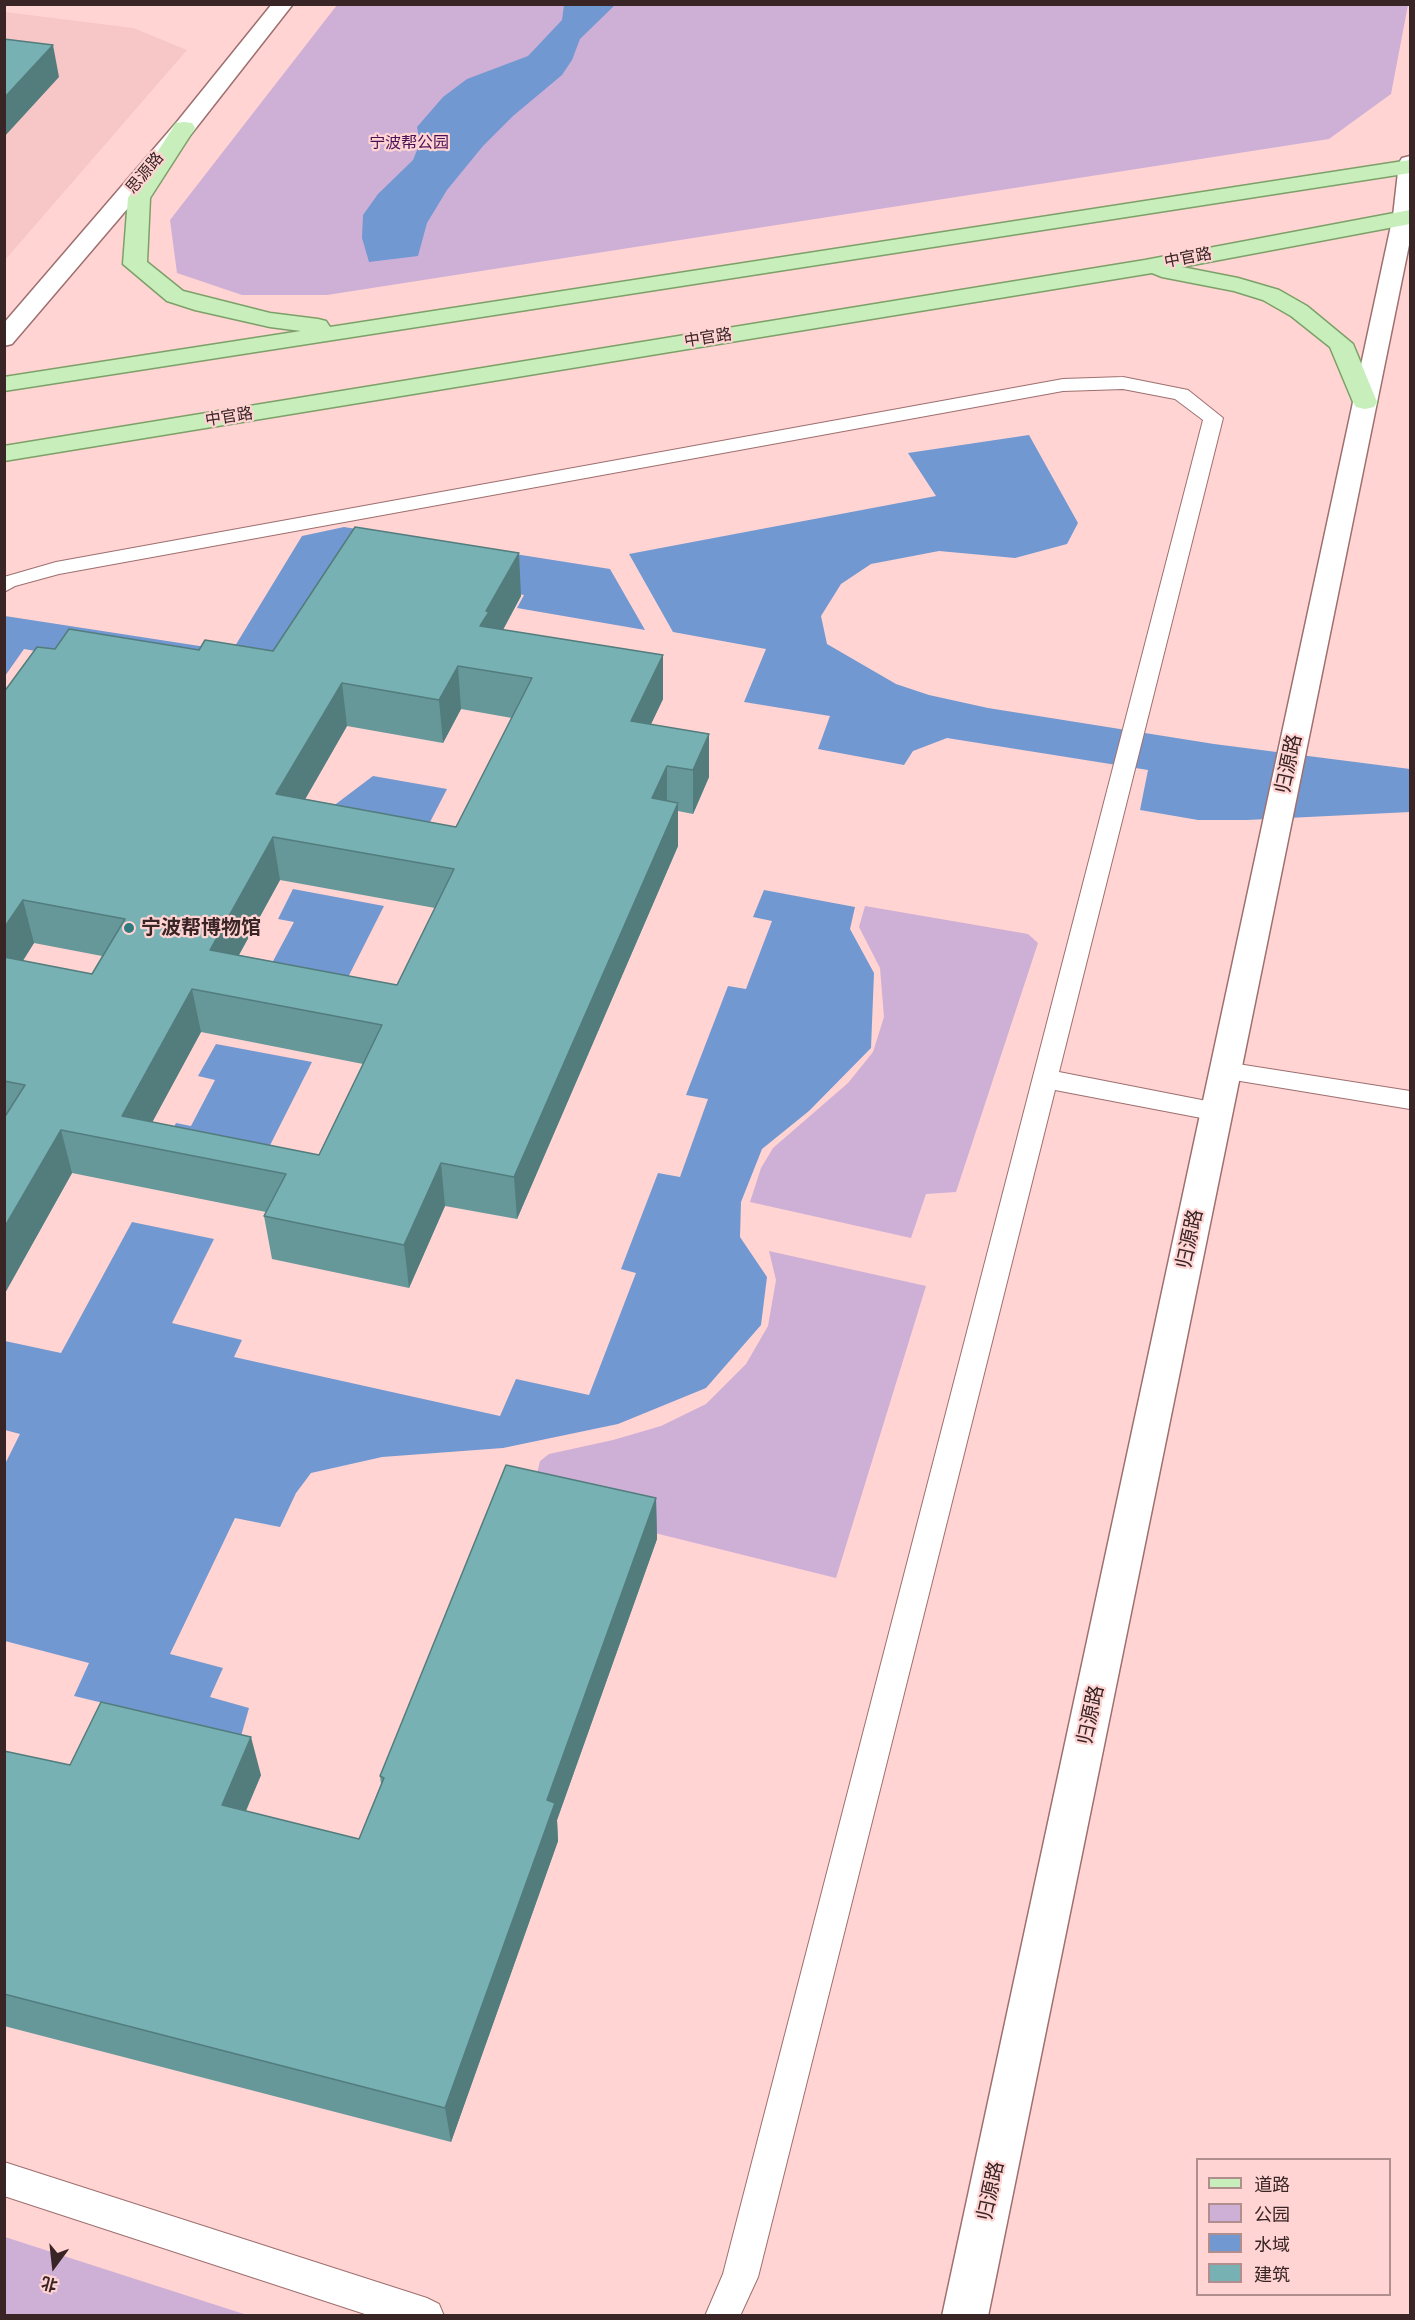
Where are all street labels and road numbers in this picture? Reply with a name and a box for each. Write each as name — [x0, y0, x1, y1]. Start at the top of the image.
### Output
street label: 思源路 — [122, 148, 168, 198]
street label: 中官路 — [1163, 244, 1213, 272]
street label: 中官路 — [683, 325, 733, 351]
street label: 中官路 — [204, 404, 254, 430]
street label: 归源路 — [1271, 732, 1307, 796]
street label: 归源路 — [1172, 1207, 1208, 1271]
street label: 归源路 — [1073, 1683, 1109, 1747]
street label: 归源路 — [973, 2159, 1009, 2223]

